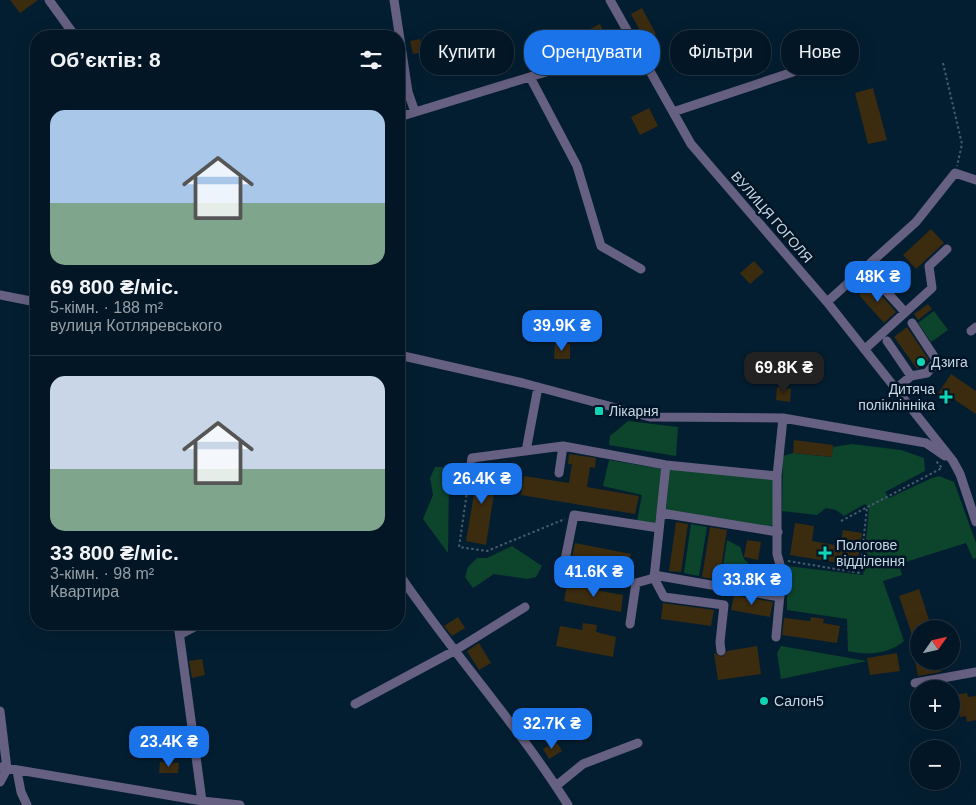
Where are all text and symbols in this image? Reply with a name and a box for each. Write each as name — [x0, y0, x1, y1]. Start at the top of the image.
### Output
chip: Купити — [420, 30, 514, 75]
chip: Орендувати — [524, 30, 660, 75]
chip: Фільтри — [670, 30, 771, 75]
chip: Нове — [781, 30, 859, 75]
icon: filters — [357, 46, 385, 74]
text: Об’єктів: 8 — [50, 48, 161, 71]
icon: home — [173, 143, 263, 233]
street label: ВУЛИЦЯ ГОГОЛЯ — [728, 168, 816, 266]
pin: 48K ₴ — [843, 260, 913, 303]
text: 48K ₴ — [856, 268, 900, 285]
text: 69 800 ₴/міс. — [50, 275, 179, 298]
text: 5-кімн. · 188 m² — [50, 299, 163, 316]
pin: 39.9K ₴ — [516, 310, 608, 352]
text: вулиця Котляревського — [50, 317, 222, 334]
text: 39.9K ₴ — [533, 317, 591, 334]
pin: 69.8K ₴ — [738, 352, 830, 394]
place label: Дзига — [931, 354, 968, 370]
marker: Дзига — [915, 356, 927, 368]
text: 69.8K ₴ — [755, 359, 813, 376]
place label: Дитяча поліклінніка — [858, 381, 935, 413]
marker: Дитяча поліклінніка — [939, 390, 953, 404]
place label: Лікарня — [609, 403, 659, 419]
marker: Лікарня — [593, 405, 605, 417]
icon: home — [173, 408, 263, 498]
pin: 26.4K ₴ — [436, 462, 528, 505]
text: 26.4K ₴ — [453, 470, 511, 487]
place label: Пологове відділення — [836, 537, 905, 569]
text: 33 800 ₴/міс. — [50, 541, 179, 564]
marker: Пологове відділення — [818, 546, 832, 560]
pin: 41.6K ₴ — [548, 556, 640, 598]
text: 41.6K ₴ — [565, 563, 623, 580]
pin: 33.8K ₴ — [706, 564, 798, 606]
text: 3-кімн. · 98 m² — [50, 565, 154, 582]
text: 33.8K ₴ — [723, 571, 781, 588]
text: Квартира — [50, 583, 119, 600]
north arrow — [910, 620, 960, 670]
map controls — [910, 620, 960, 790]
button: + — [910, 680, 960, 730]
place label: Салон5 — [774, 693, 824, 709]
marker: Салон5 — [758, 695, 770, 707]
pin: 32.7K ₴ — [506, 708, 598, 750]
text: 32.7K ₴ — [523, 715, 581, 732]
pin: 23.4K ₴ — [123, 726, 215, 768]
text: 23.4K ₴ — [140, 733, 198, 750]
button: − — [910, 740, 960, 790]

